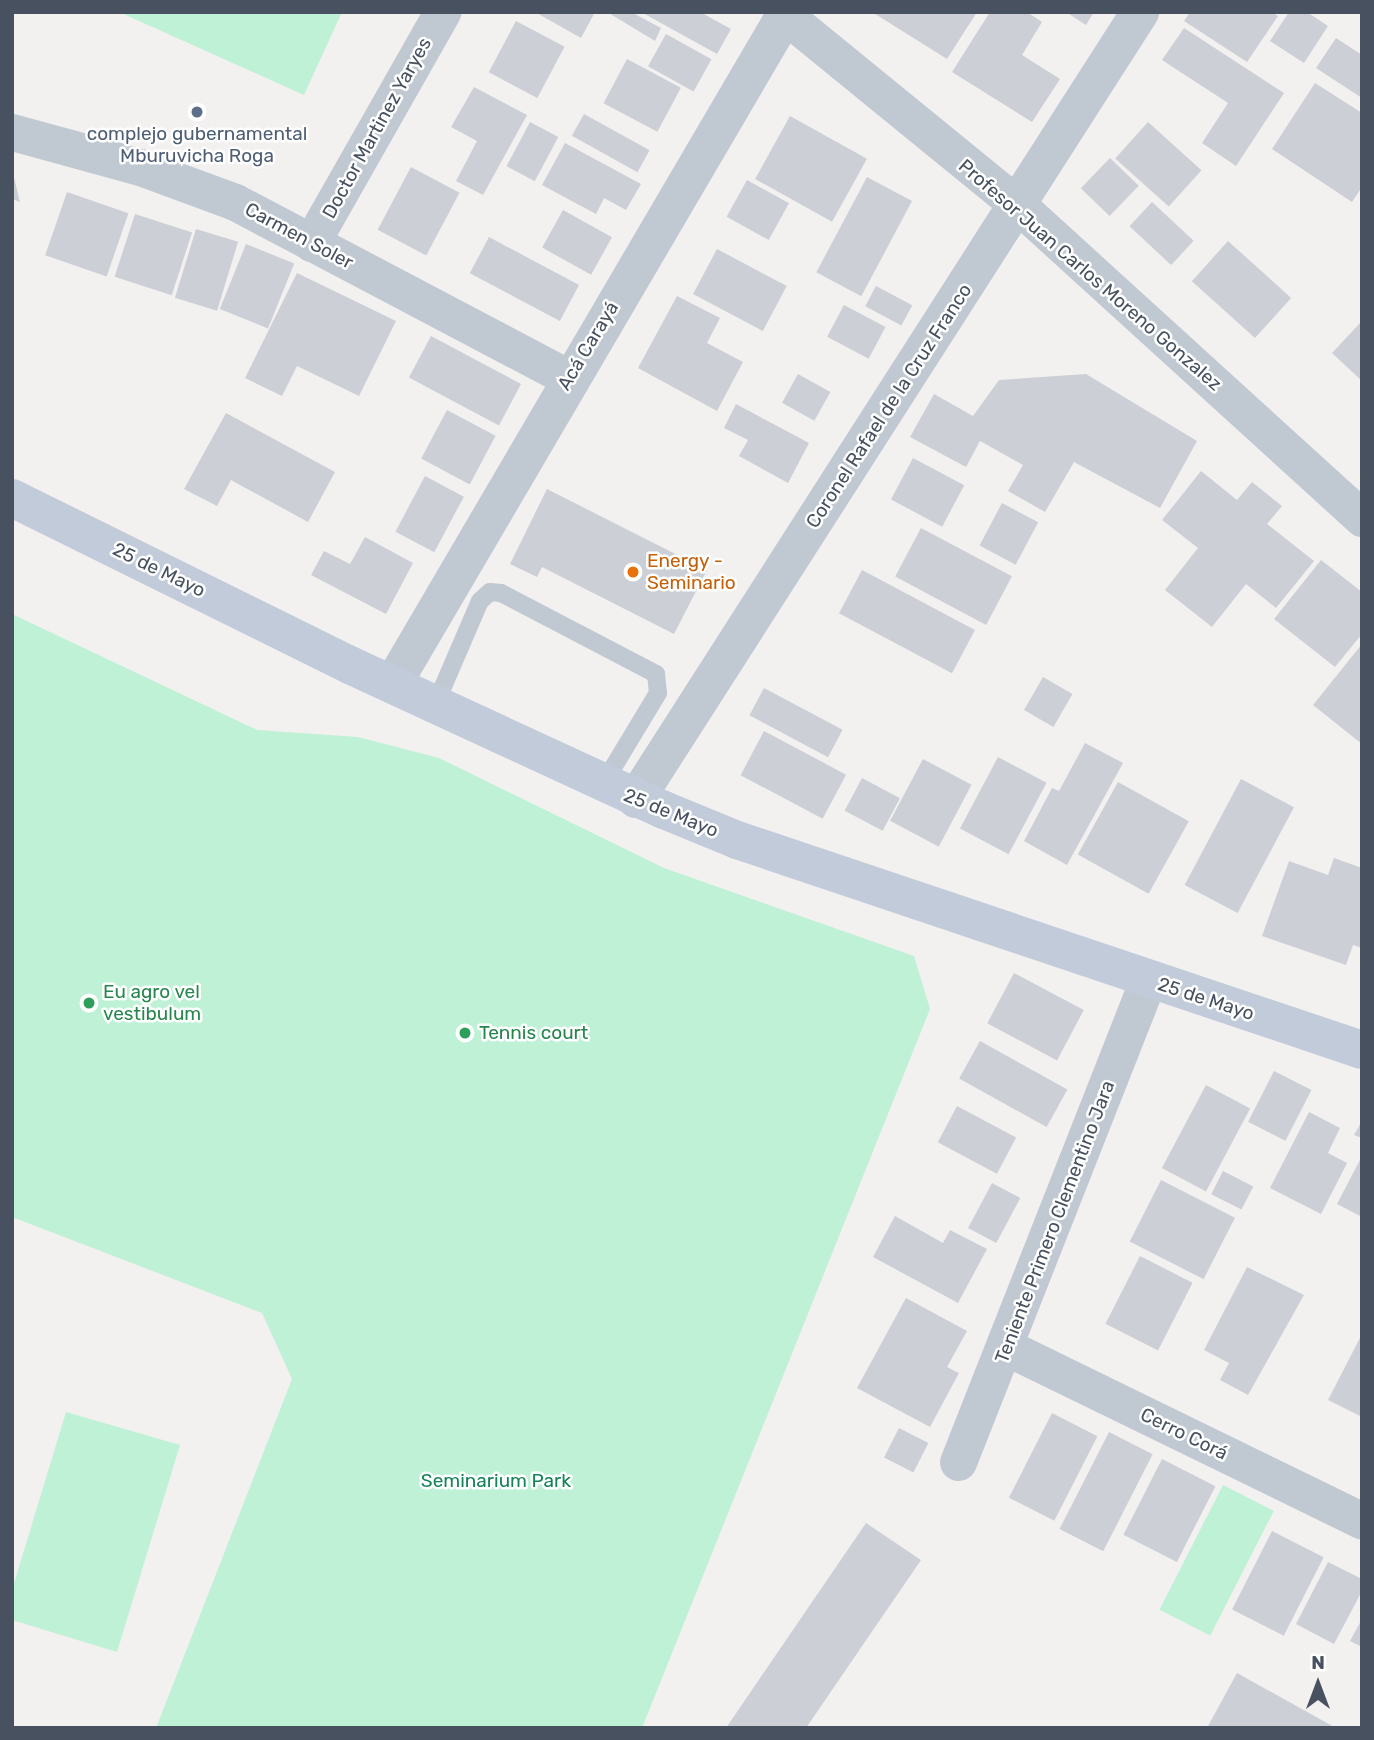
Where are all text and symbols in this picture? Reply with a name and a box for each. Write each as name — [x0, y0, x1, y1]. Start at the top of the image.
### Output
street label: Doctor Martinez Yaryes — [317, 33, 437, 223]
marker: complejo gubernamental Mburuvicha Roga — [189, 104, 205, 120]
place label: complejo gubernamental Mburuvicha Roga — [87, 123, 307, 167]
street label: Profesor Juan Carlos Moreno Gonzalez — [954, 154, 1226, 396]
street label: Carmen Soler — [241, 198, 357, 274]
street label: Coronel Rafael de la Cruz Franco — [801, 280, 977, 532]
street label: Acá Carayá — [553, 298, 623, 394]
street label: 25 de Mayo — [109, 538, 209, 602]
place label: Energy - Seminario — [647, 550, 736, 594]
marker: Energy - Seminario — [625, 564, 641, 580]
street label: 25 de Mayo — [620, 784, 722, 842]
street label: 25 de Mayo — [1155, 973, 1257, 1025]
place label: Eu agro vel vestibulum — [103, 981, 201, 1025]
marker: Eu agro vel vestibulum — [81, 995, 97, 1011]
place label: Tennis court — [479, 1022, 588, 1044]
marker: Tennis court — [457, 1025, 473, 1041]
street label: Teniente Primero Clementino Jara — [990, 1078, 1120, 1366]
street label: Cerro Corá — [1137, 1403, 1231, 1465]
park label: Seminarium Park — [421, 1470, 571, 1492]
north arrow — [1283, 1649, 1353, 1719]
text: N — [1311, 1651, 1325, 1674]

